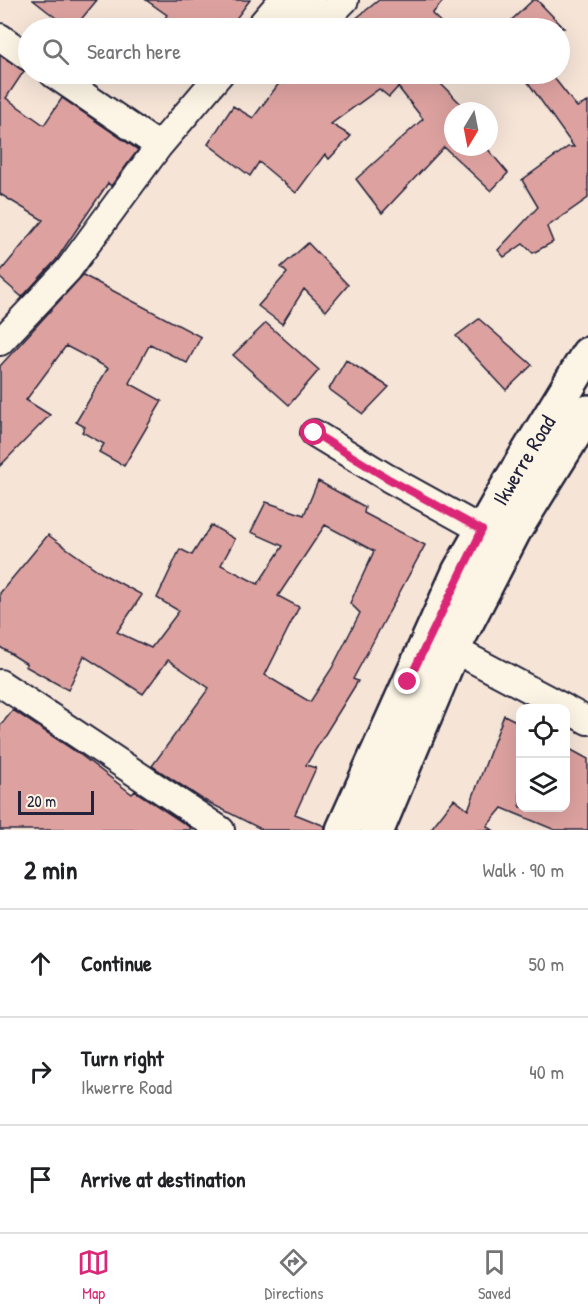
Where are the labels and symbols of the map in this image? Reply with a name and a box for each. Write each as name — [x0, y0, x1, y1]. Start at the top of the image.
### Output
north arrow — [444, 102, 498, 156]
street label: Ikwerre Road — [485, 409, 563, 511]
route start — [300, 419, 326, 445]
route end — [394, 668, 420, 694]
scale bar — [18, 788, 94, 816]

